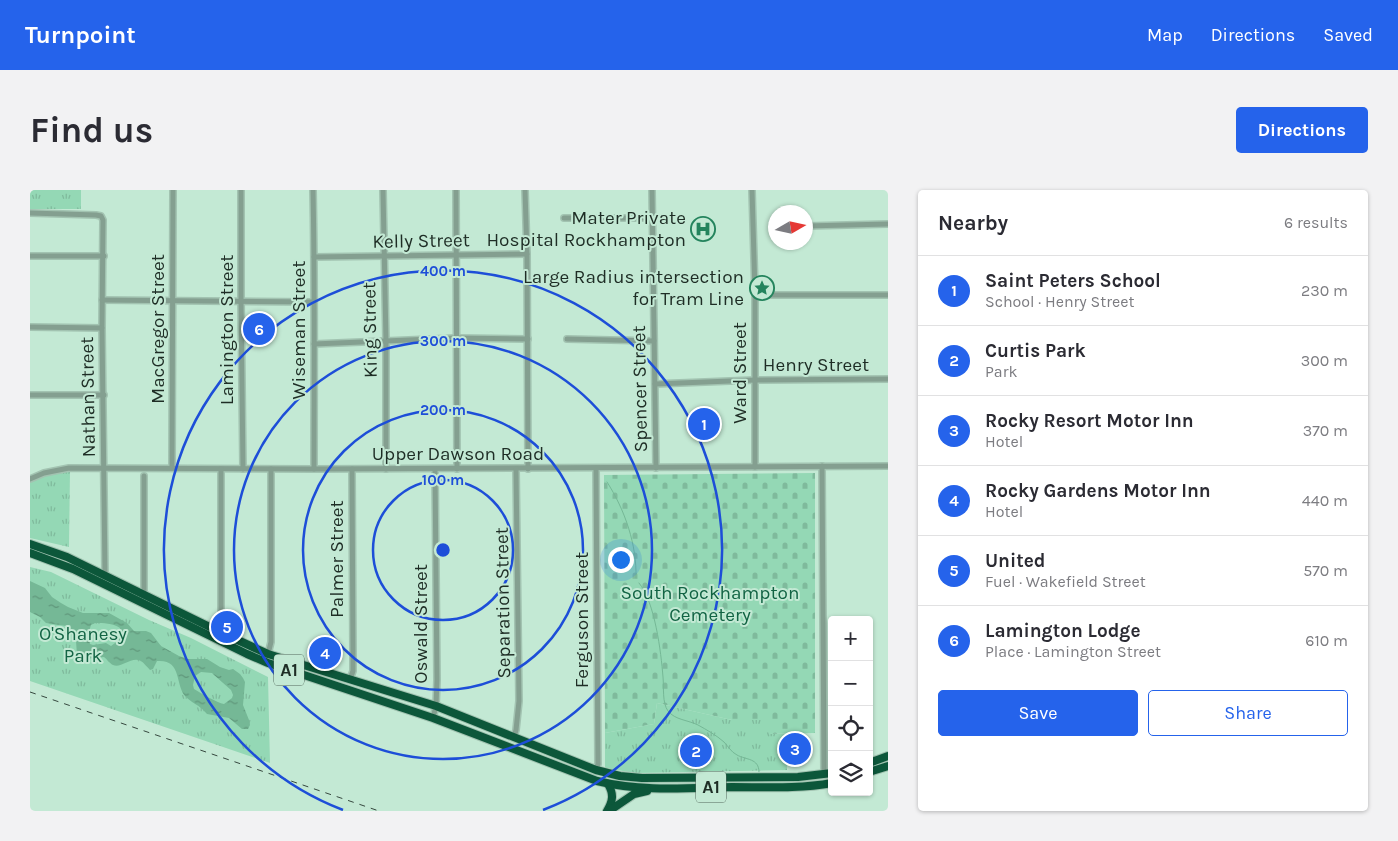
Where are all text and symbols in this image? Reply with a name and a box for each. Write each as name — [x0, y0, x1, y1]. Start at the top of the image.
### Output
text: Turnpoint — [25, 21, 136, 49]
text: Map — [1147, 24, 1183, 46]
text: Directions — [1211, 24, 1295, 46]
text: Saved — [1323, 24, 1373, 46]
button: Directions — [1236, 107, 1368, 153]
text: Find us — [30, 110, 153, 151]
north arrow — [768, 205, 813, 250]
place label: Mater Private Hospital Rockhampton — [486, 207, 686, 251]
text: Nearby — [938, 211, 1008, 235]
text: 6 results — [1284, 213, 1348, 232]
hospital icon: Mater Private Hospital Rockhampton — [690, 216, 716, 242]
street label: Kelly Street — [372, 229, 470, 253]
street label: MacGregor Street — [147, 254, 169, 404]
street label: Lamington Street — [216, 255, 238, 405]
street label: Wiseman Street — [288, 261, 310, 399]
text: 400 m — [420, 262, 466, 280]
place label: Large Radius intersection for Tram Line — [523, 266, 744, 310]
text: Saint Peters School — [985, 270, 1161, 292]
place icon: Large Radius intersection for Tram Line — [749, 275, 775, 301]
text: 1 — [951, 281, 957, 300]
text: 230 m — [1301, 281, 1348, 300]
street label: King Street — [358, 282, 382, 378]
text: School · Henry Street — [985, 292, 1135, 311]
pin: 6 — [243, 310, 275, 348]
street label: Ward Street — [729, 322, 751, 424]
street label: Spencer Street — [628, 325, 652, 453]
text: 300 m — [420, 332, 466, 350]
street label: Nathan Street — [76, 336, 100, 458]
text: Curtis Park — [985, 340, 1086, 362]
text: 2 — [949, 351, 959, 370]
text: 300 m — [1301, 351, 1348, 370]
street label: Henry Street — [763, 354, 869, 376]
text: Park — [985, 362, 1017, 381]
text: 200 m — [420, 401, 466, 419]
pin: 1 — [688, 405, 720, 443]
text: Rocky Resort Motor Inn — [985, 410, 1194, 432]
text: 3 — [949, 421, 959, 440]
text: 370 m — [1303, 421, 1348, 440]
text: Hotel — [985, 432, 1023, 451]
street label: Upper Dawson Road — [372, 443, 544, 465]
text: 100 m — [422, 471, 464, 489]
text: Rocky Gardens Motor Inn — [985, 480, 1211, 502]
text: 4 — [949, 491, 959, 510]
text: 440 m — [1302, 491, 1348, 510]
street label: Palmer Street — [326, 500, 348, 618]
text: Hotel — [985, 502, 1023, 521]
street label: Separation Street — [491, 527, 515, 679]
centre of rings — [434, 541, 452, 559]
your location — [608, 547, 634, 573]
text: United — [985, 550, 1045, 572]
street label: Ferguson Street — [571, 552, 593, 688]
text: 5 — [949, 561, 959, 580]
text: 570 m — [1303, 561, 1348, 580]
street label: Oswald Street — [410, 564, 432, 684]
text: Fuel · Wakefield Street — [985, 572, 1146, 591]
park label: South Rockhampton Cemetery — [621, 582, 799, 626]
pin: 5 — [211, 608, 243, 646]
map controls — [828, 616, 873, 796]
button: + — [828, 616, 873, 661]
text: Lamington Lodge — [985, 620, 1141, 642]
park label: O'Shanesy Park — [39, 623, 127, 667]
text: 6 — [949, 631, 959, 650]
text: 610 m — [1305, 631, 1348, 650]
pin: 4 — [309, 634, 341, 672]
text: Place · Lamington Street — [985, 642, 1161, 661]
road number: A1 — [274, 654, 304, 686]
button: − — [828, 661, 873, 706]
button: Save — [938, 690, 1138, 736]
button: Share — [1148, 690, 1348, 736]
button: locate — [828, 706, 873, 751]
pin: 3 — [779, 730, 811, 768]
pin: 2 — [680, 732, 712, 770]
button: layers — [828, 751, 873, 796]
road number: A1 — [696, 772, 726, 802]

